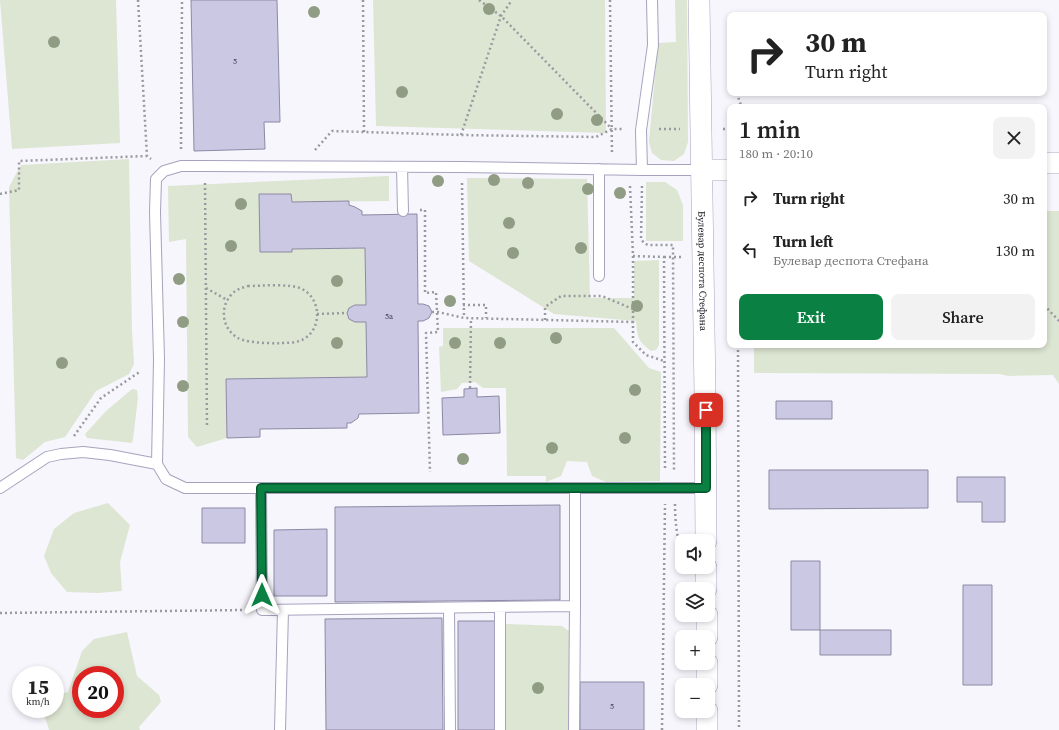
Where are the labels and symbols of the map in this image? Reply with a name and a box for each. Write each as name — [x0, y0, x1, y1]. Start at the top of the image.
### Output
house number: 5 — [233, 56, 237, 67]
street label: Булевар деспота Стефана — [696, 211, 711, 332]
house number: 5a — [385, 311, 394, 322]
pin — [689, 393, 723, 427]
position arrow — [241, 574, 283, 616]
speed limit sign: 20 — [72, 666, 124, 718]
house number: 5 — [610, 701, 614, 712]

